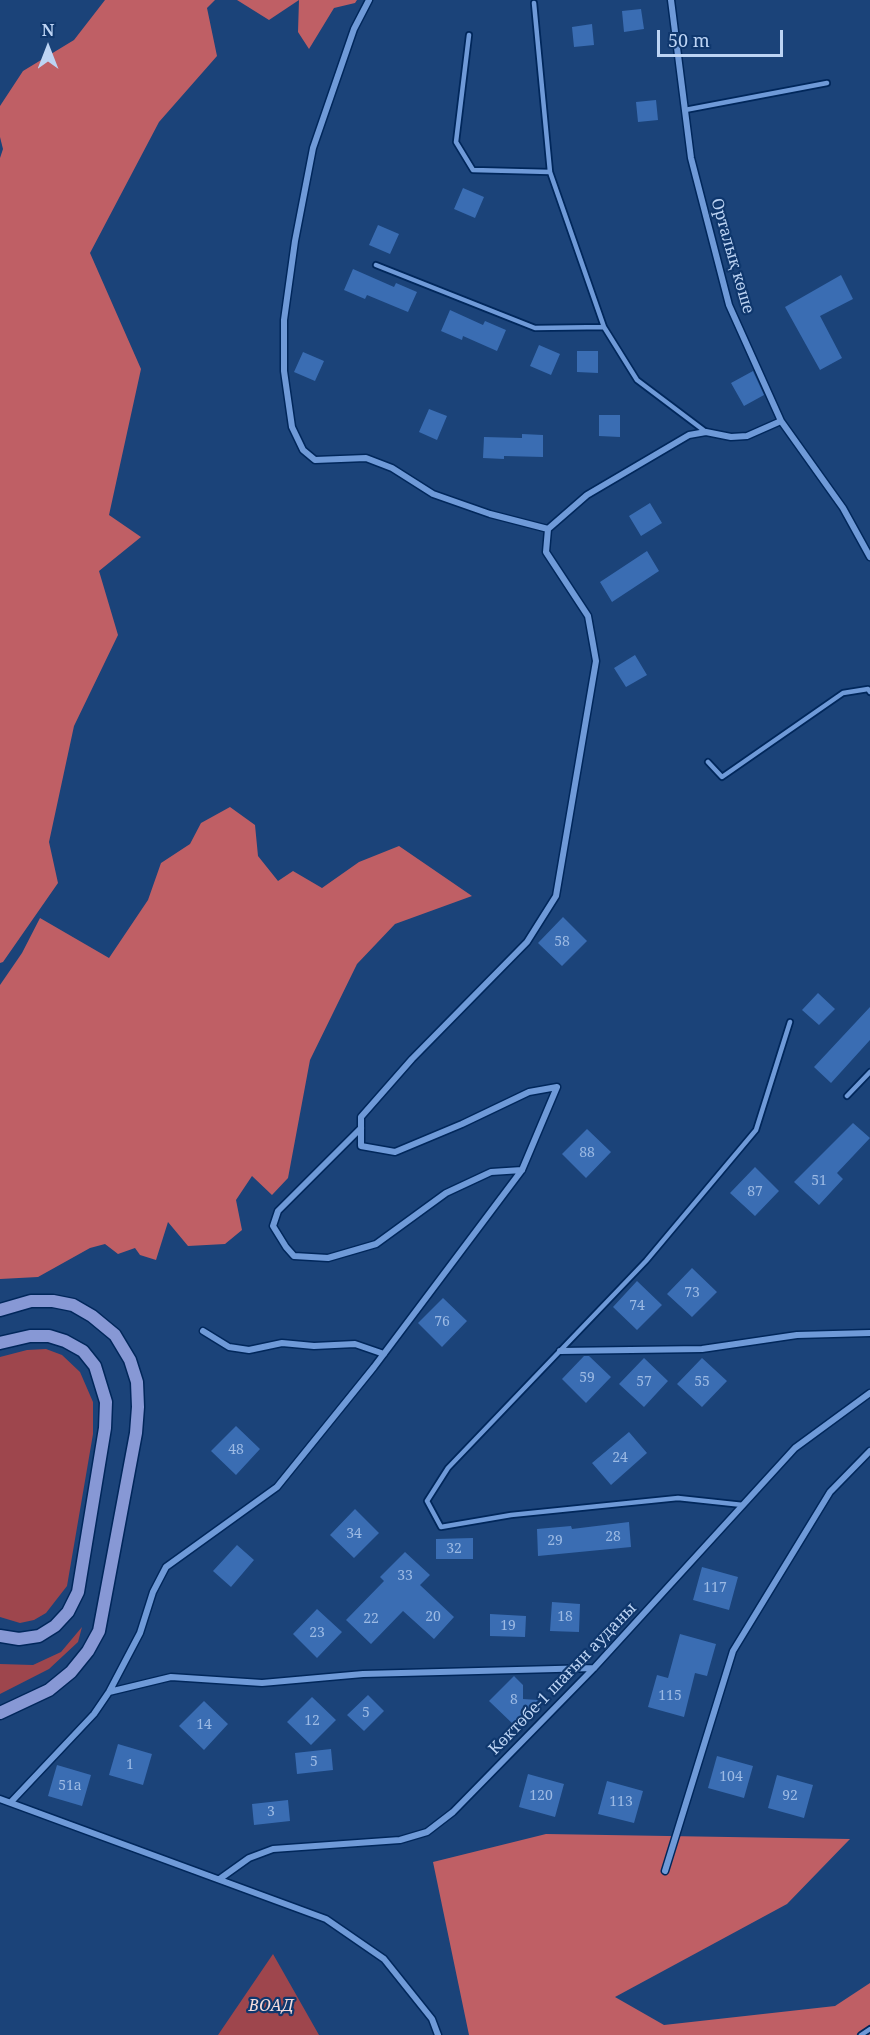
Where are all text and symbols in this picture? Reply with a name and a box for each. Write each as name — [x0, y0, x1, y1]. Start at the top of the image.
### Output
north arrow — [18, 18, 78, 78]
scale bar — [660, 18, 786, 56]
text: N — [42, 19, 54, 41]
text: 50 m — [668, 28, 710, 52]
street label: Орталық көше — [706, 196, 758, 316]
house number: 58 — [554, 934, 570, 950]
house number: 88 — [579, 1145, 595, 1161]
house number: 51 — [811, 1173, 827, 1189]
house number: 87 — [747, 1184, 763, 1200]
house number: 73 — [684, 1285, 700, 1301]
house number: 74 — [629, 1298, 645, 1314]
house number: 76 — [434, 1314, 450, 1330]
house number: 59 — [579, 1370, 595, 1386]
house number: 57 — [636, 1374, 652, 1390]
house number: 55 — [694, 1374, 710, 1390]
house number: 48 — [228, 1442, 244, 1458]
house number: 24 — [612, 1450, 628, 1466]
house number: 34 — [346, 1526, 362, 1542]
house number: 28 — [605, 1529, 621, 1545]
house number: 29 — [547, 1533, 563, 1549]
house number: 32 — [446, 1541, 462, 1557]
house number: 33 — [397, 1568, 413, 1584]
house number: 117 — [703, 1580, 727, 1596]
street label: Көктөбе-1 шағын ауданы — [485, 1599, 641, 1759]
house number: 20 — [425, 1609, 441, 1625]
house number: 18 — [557, 1609, 573, 1625]
house number: 22 — [363, 1611, 379, 1627]
house number: 19 — [500, 1618, 516, 1634]
house number: 23 — [309, 1625, 325, 1641]
house number: 115 — [658, 1688, 682, 1704]
house number: 8 — [510, 1692, 518, 1708]
house number: 5 — [362, 1705, 370, 1721]
house number: 12 — [304, 1713, 320, 1729]
house number: 14 — [196, 1717, 212, 1733]
house number: 5 — [310, 1754, 318, 1770]
house number: 1 — [126, 1757, 134, 1773]
house number: 104 — [719, 1769, 743, 1785]
house number: 51а — [58, 1778, 82, 1794]
house number: 120 — [529, 1788, 553, 1804]
house number: 92 — [782, 1788, 798, 1804]
house number: 113 — [609, 1794, 633, 1810]
house number: 3 — [267, 1804, 275, 1820]
park label: ВОАД — [248, 1996, 294, 2016]

